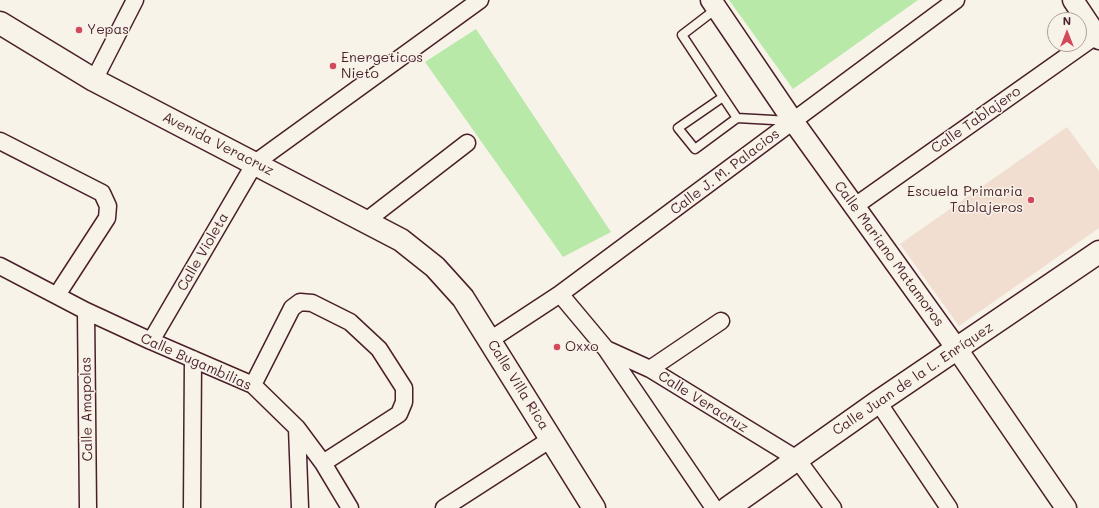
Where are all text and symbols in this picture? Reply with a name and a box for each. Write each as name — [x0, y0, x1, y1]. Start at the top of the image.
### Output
north arrow — [1047, 12, 1087, 52]
text: N — [1063, 13, 1071, 28]
place label: Yepas — [87, 22, 129, 38]
marker: Yepas — [74, 25, 84, 35]
place label: Energeticos Nieto — [341, 50, 423, 82]
marker: Energeticos Nieto — [328, 61, 338, 71]
street label: Calle Tablajero — [928, 83, 1024, 157]
street label: Avenida Veracruz — [160, 109, 276, 179]
street label: Calle J. M. Palacios — [667, 126, 783, 218]
street label: Calle Mariano Matamoros — [831, 178, 947, 330]
place label: Escuela Primaria Tablajeros — [907, 184, 1023, 216]
marker: Escuela Primaria Tablajeros — [1026, 195, 1036, 205]
street label: Calle Violeta — [174, 210, 232, 294]
street label: Calle Juan de la L. Enríquez — [829, 319, 997, 439]
street label: Calle Bugambilias — [138, 330, 254, 394]
street label: Calle Villa Rica — [484, 337, 552, 433]
place label: Oxxo — [565, 339, 599, 355]
marker: Oxxo — [552, 342, 562, 352]
street label: Calle Amapolas — [78, 357, 96, 461]
street label: Calle Veracruz — [655, 368, 751, 436]

